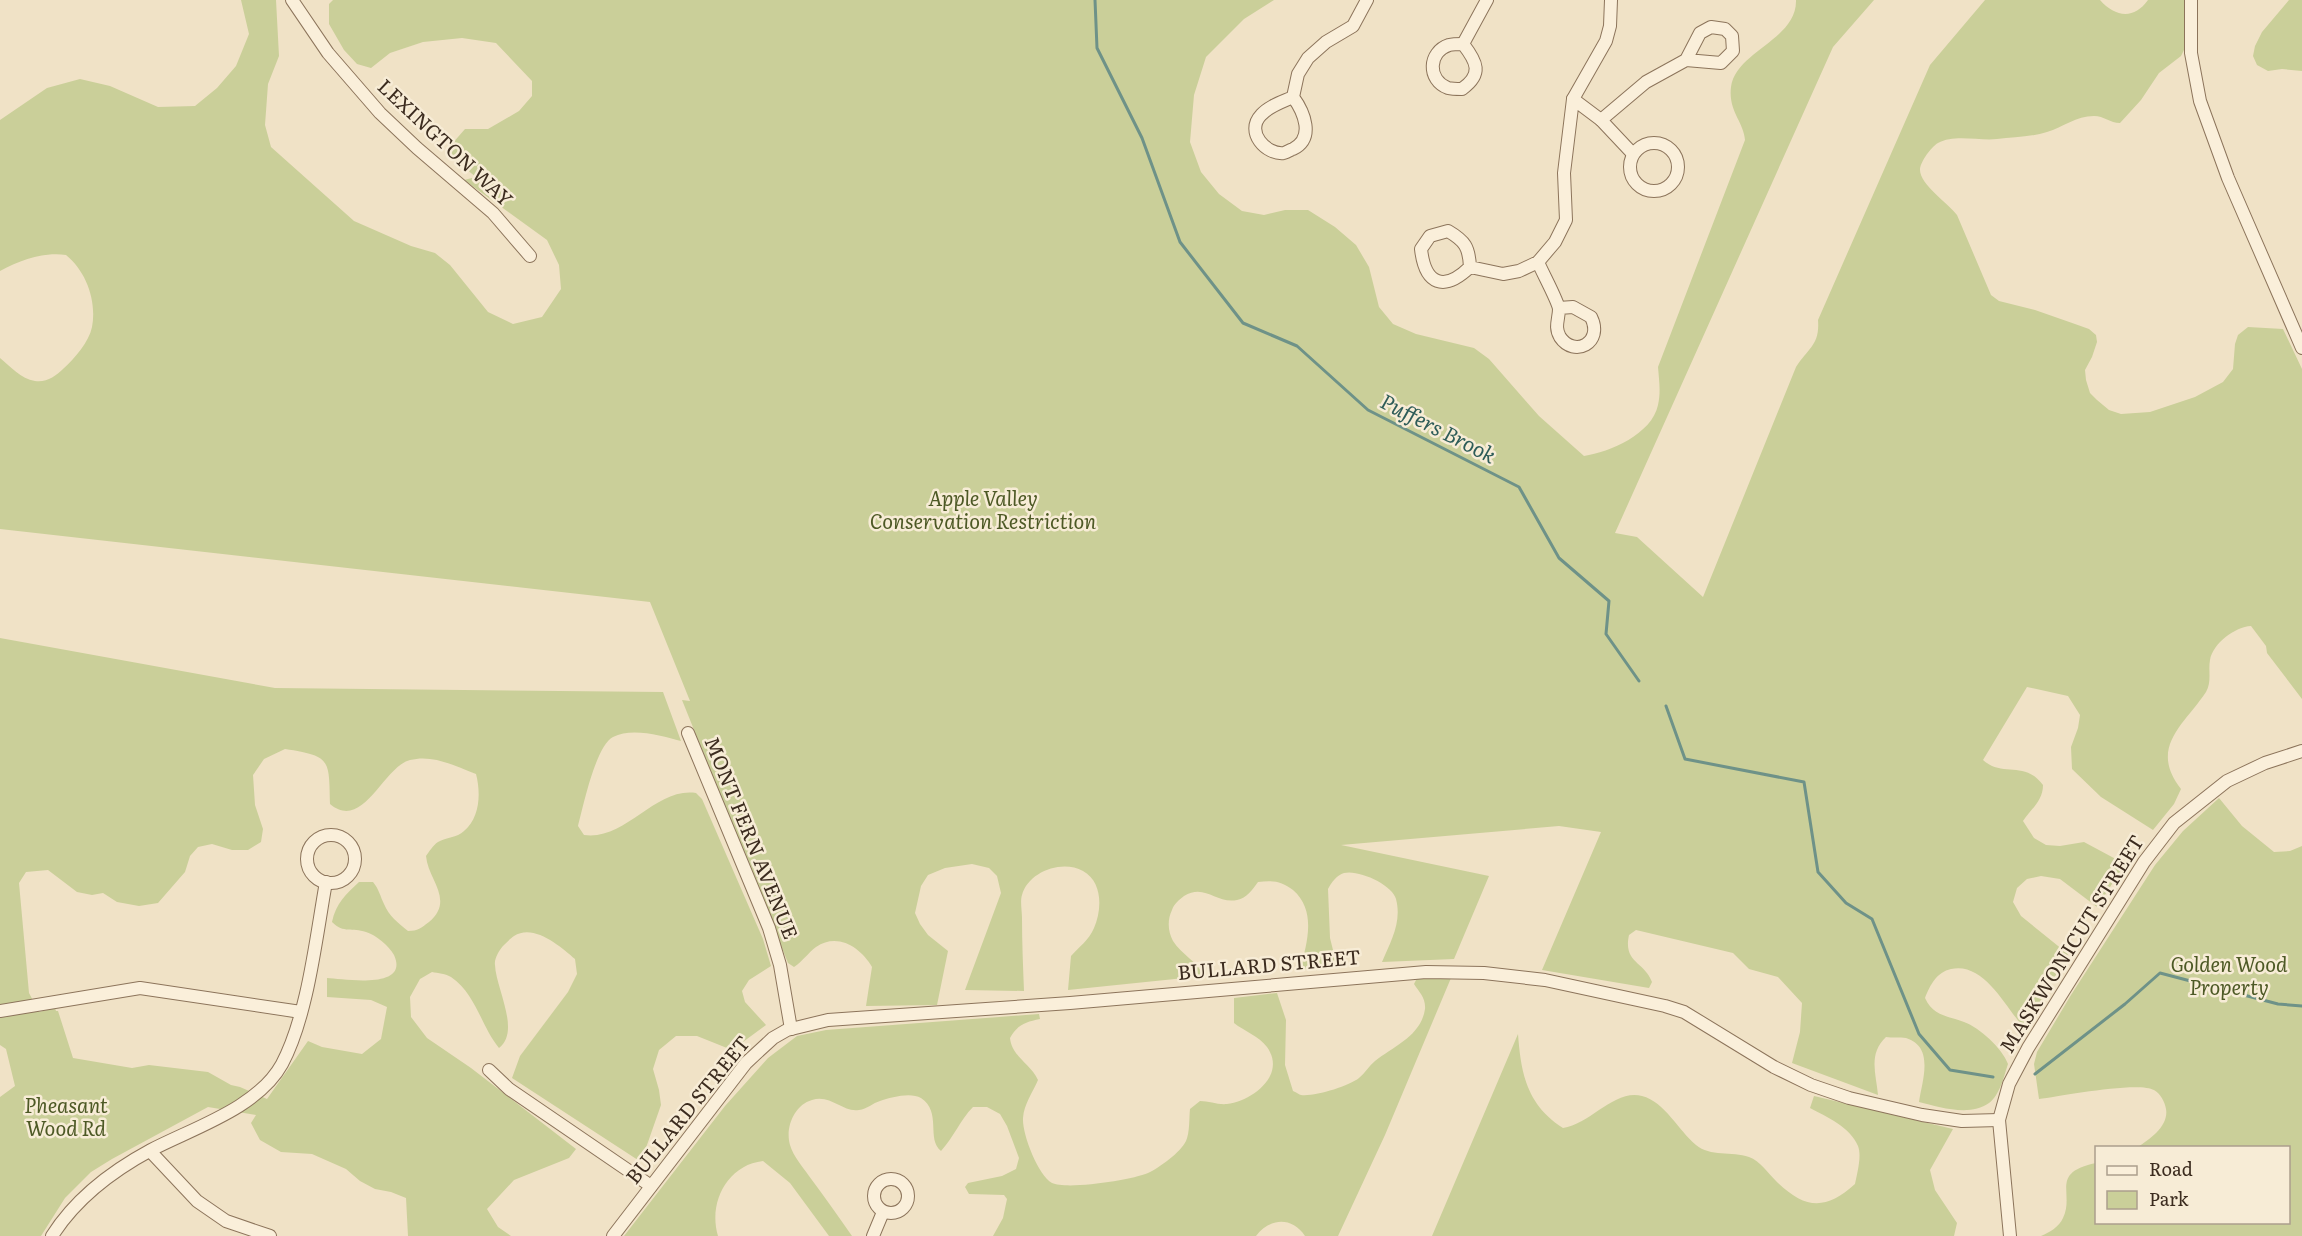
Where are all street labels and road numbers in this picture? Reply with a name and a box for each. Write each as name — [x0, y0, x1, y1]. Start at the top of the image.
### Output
street label: LEXINGTON WAY — [372, 71, 521, 212]
street label: MONT FERN AVENUE — [698, 731, 807, 943]
street label: MASKWONICUT STREET — [1991, 828, 2150, 1058]
street label: BULLARD STREET — [1176, 940, 1362, 986]
street label: BULLARD STREET — [617, 1028, 756, 1190]

